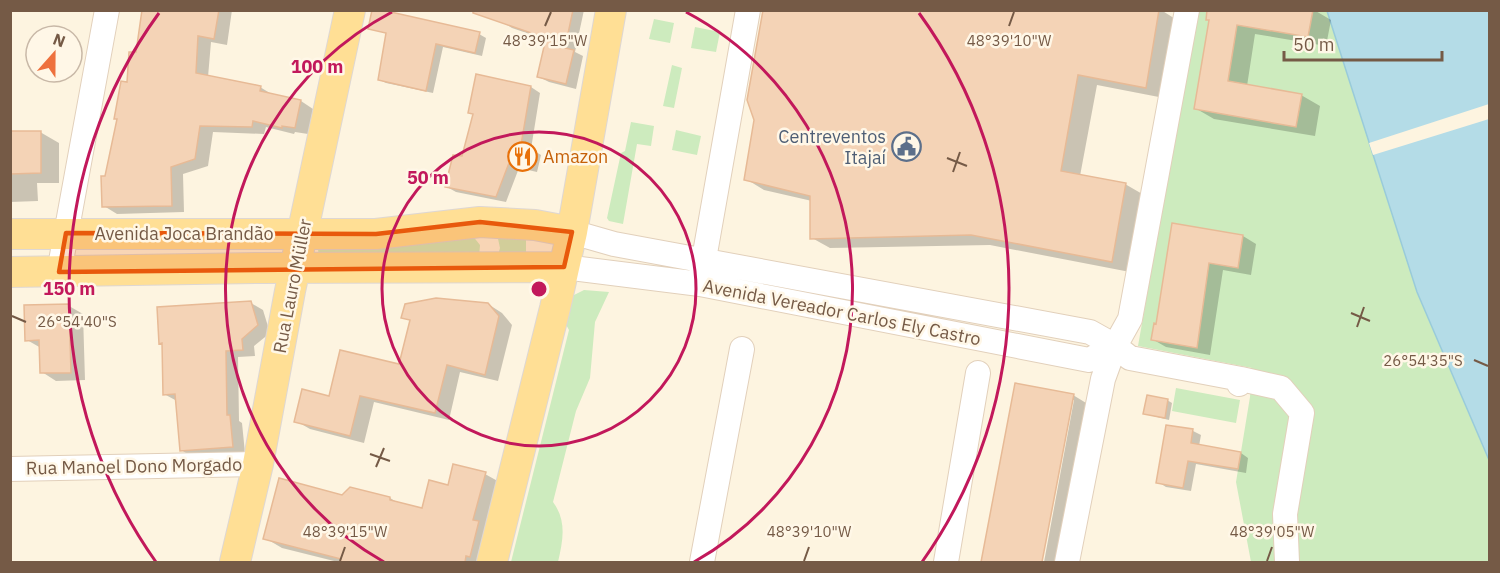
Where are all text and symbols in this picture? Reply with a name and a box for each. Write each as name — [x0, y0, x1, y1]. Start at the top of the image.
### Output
north arrow — [24, 24, 84, 84]
scale bar — [1284, 24, 1442, 62]
text: N — [50, 29, 68, 51]
text: 48°39'15"W — [503, 31, 588, 50]
text: 48°39'10"W — [967, 31, 1052, 50]
text: 50 m — [1293, 33, 1335, 56]
text: 100 m — [291, 55, 343, 78]
place label: Centreventos Itajaí — [778, 125, 886, 169]
public building icon: Centreventos Itajaí — [891, 130, 923, 162]
restaurant icon: Amazon — [506, 140, 538, 172]
place label: Amazon — [543, 145, 608, 168]
text: 50 m — [407, 166, 449, 189]
street label: Rua Lauro Müller — [268, 217, 316, 355]
street label: Avenida Joca Brandão — [94, 222, 274, 245]
street label: Avenida Vereador Carlos Ely Castro — [701, 274, 983, 350]
text: 150 m — [43, 277, 95, 300]
centre of rings — [529, 279, 549, 299]
text: 26°54'40"S — [37, 312, 117, 331]
text: 26°54'35"S — [1383, 351, 1463, 370]
street label: Rua Manoel Dono Morgado — [26, 453, 242, 479]
text: 48°39'15"W — [303, 522, 388, 541]
text: 48°39'10"W — [767, 522, 852, 541]
text: 48°39'05"W — [1230, 522, 1315, 541]

